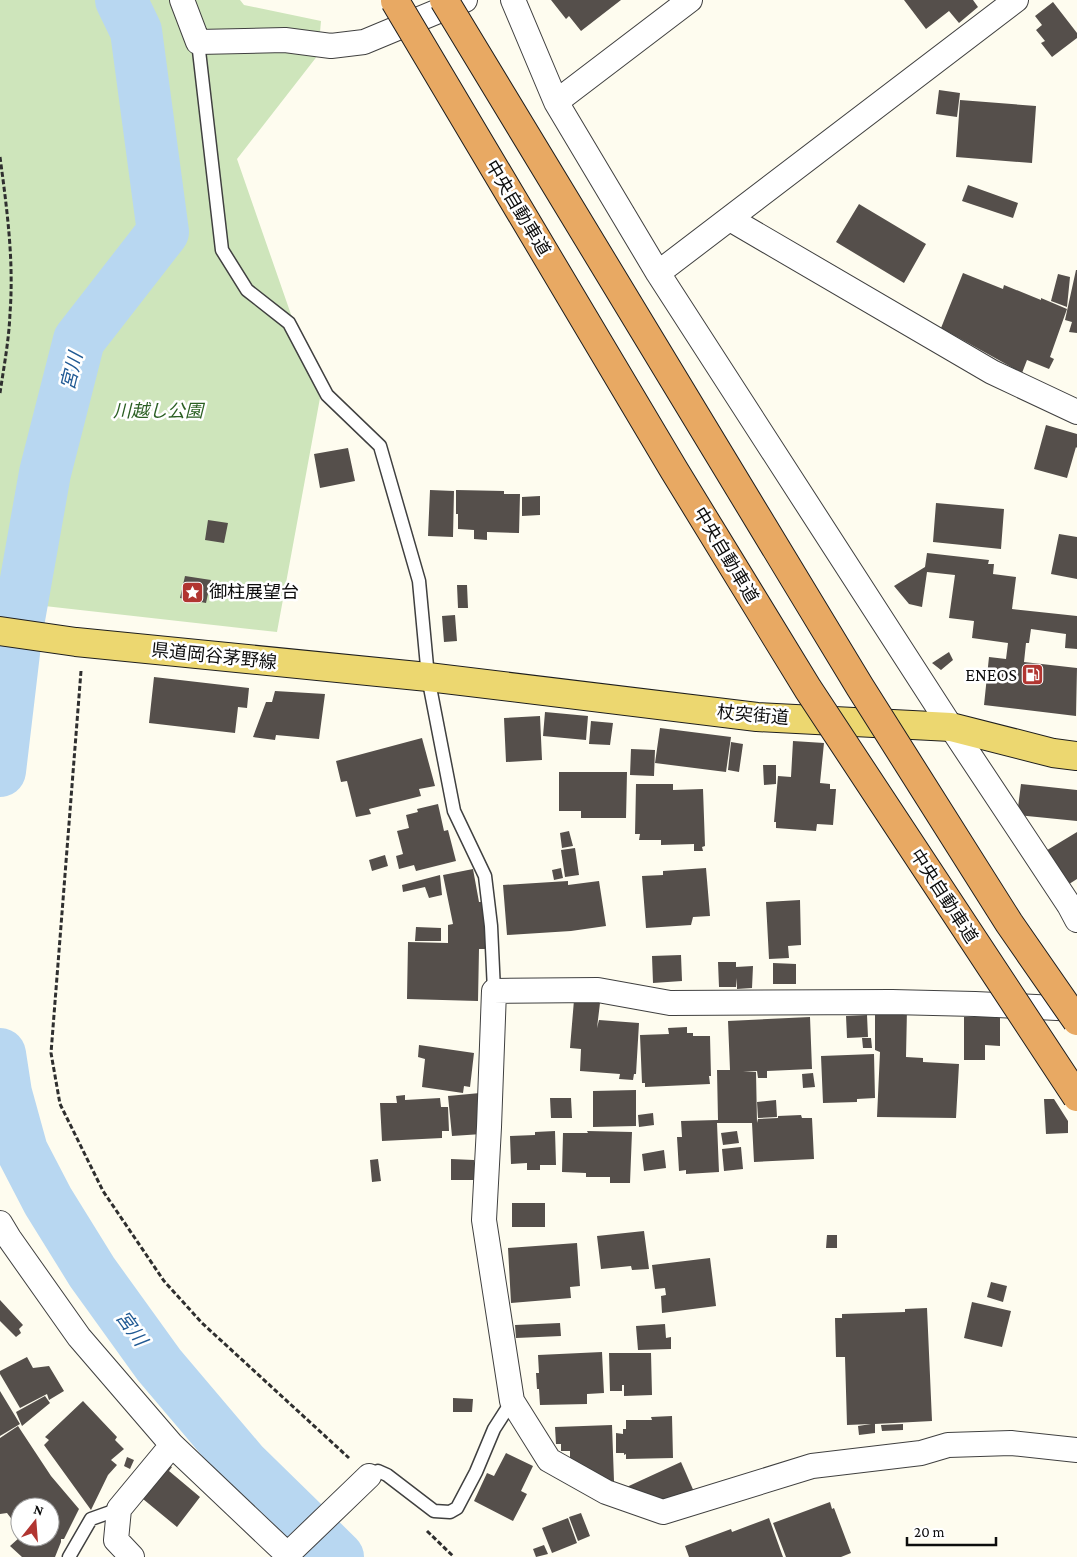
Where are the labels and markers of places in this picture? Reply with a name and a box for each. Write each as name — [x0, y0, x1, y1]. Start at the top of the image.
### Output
place icon: 御柱展望台 — [181, 580, 205, 604]
place label: 御柱展望台 — [209, 582, 299, 602]
fuel station icon: ENEOS — [1021, 663, 1045, 687]
place label: ENEOS — [965, 665, 1017, 685]

